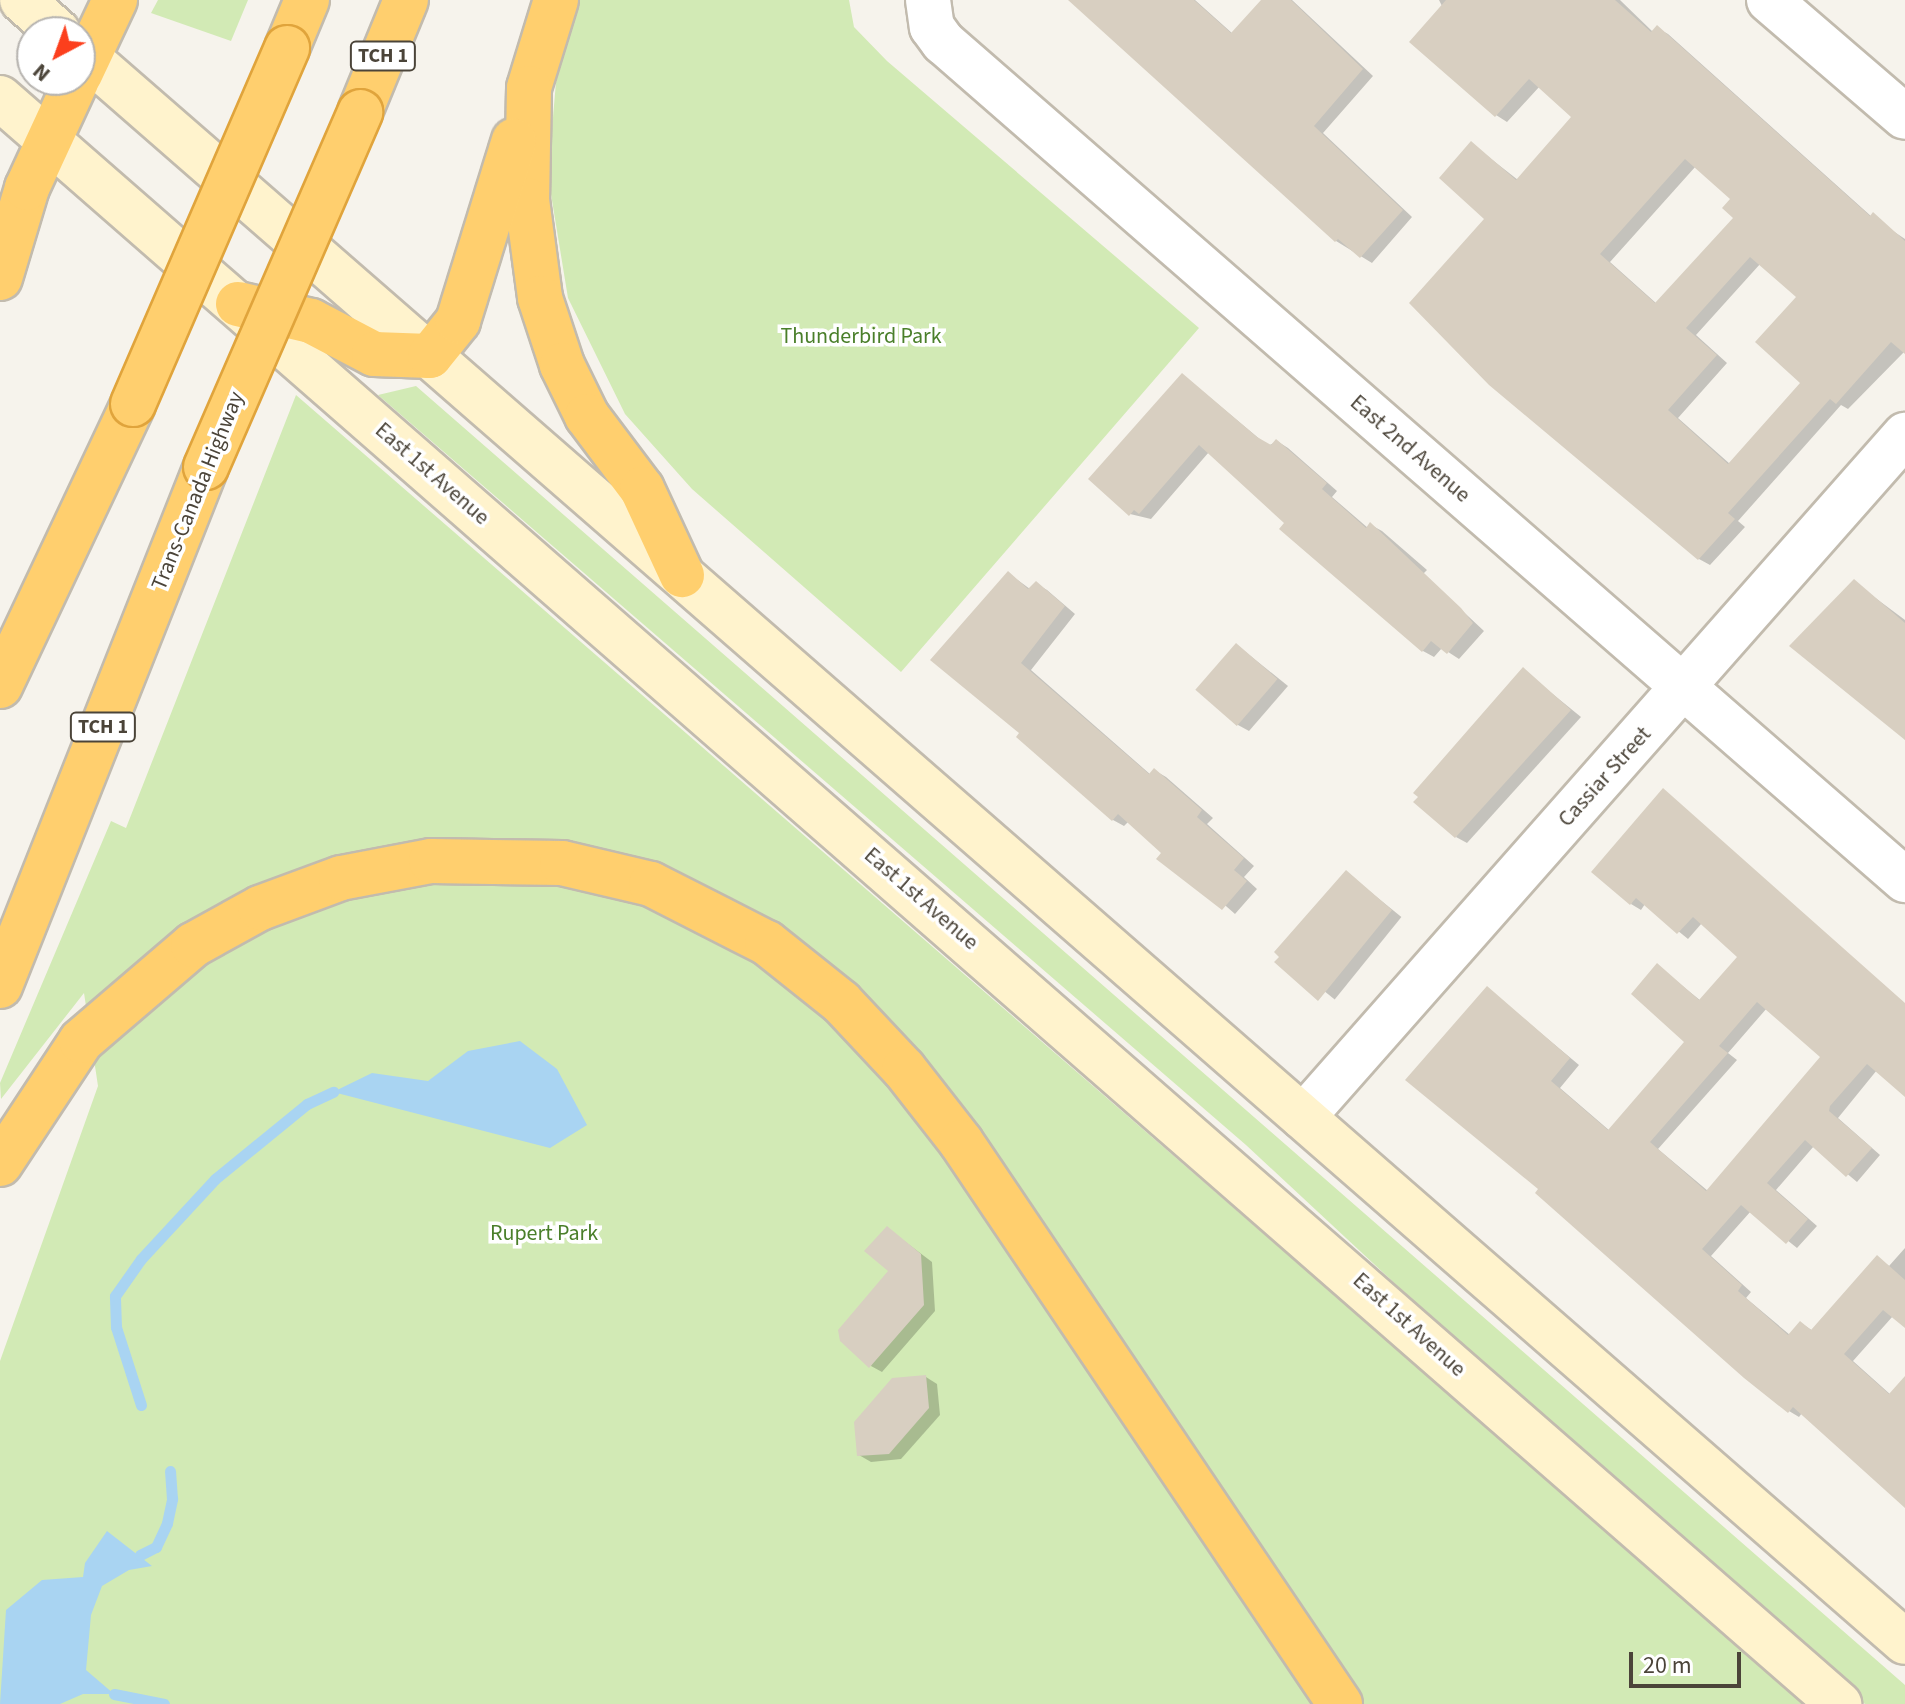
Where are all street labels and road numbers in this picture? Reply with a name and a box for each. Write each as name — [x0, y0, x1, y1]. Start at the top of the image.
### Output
road number: TCH 1 — [349, 40, 417, 72]
street label: Trans-Canada Highway — [146, 388, 250, 594]
street label: East 2nd Avenue — [1344, 390, 1476, 508]
street label: East 1st Avenue — [370, 417, 494, 531]
road number: TCH 1 — [69, 711, 137, 743]
street label: Cassiar Street — [1553, 721, 1657, 833]
street label: East 1st Avenue — [859, 842, 983, 956]
street label: East 1st Avenue — [1347, 1267, 1471, 1383]

